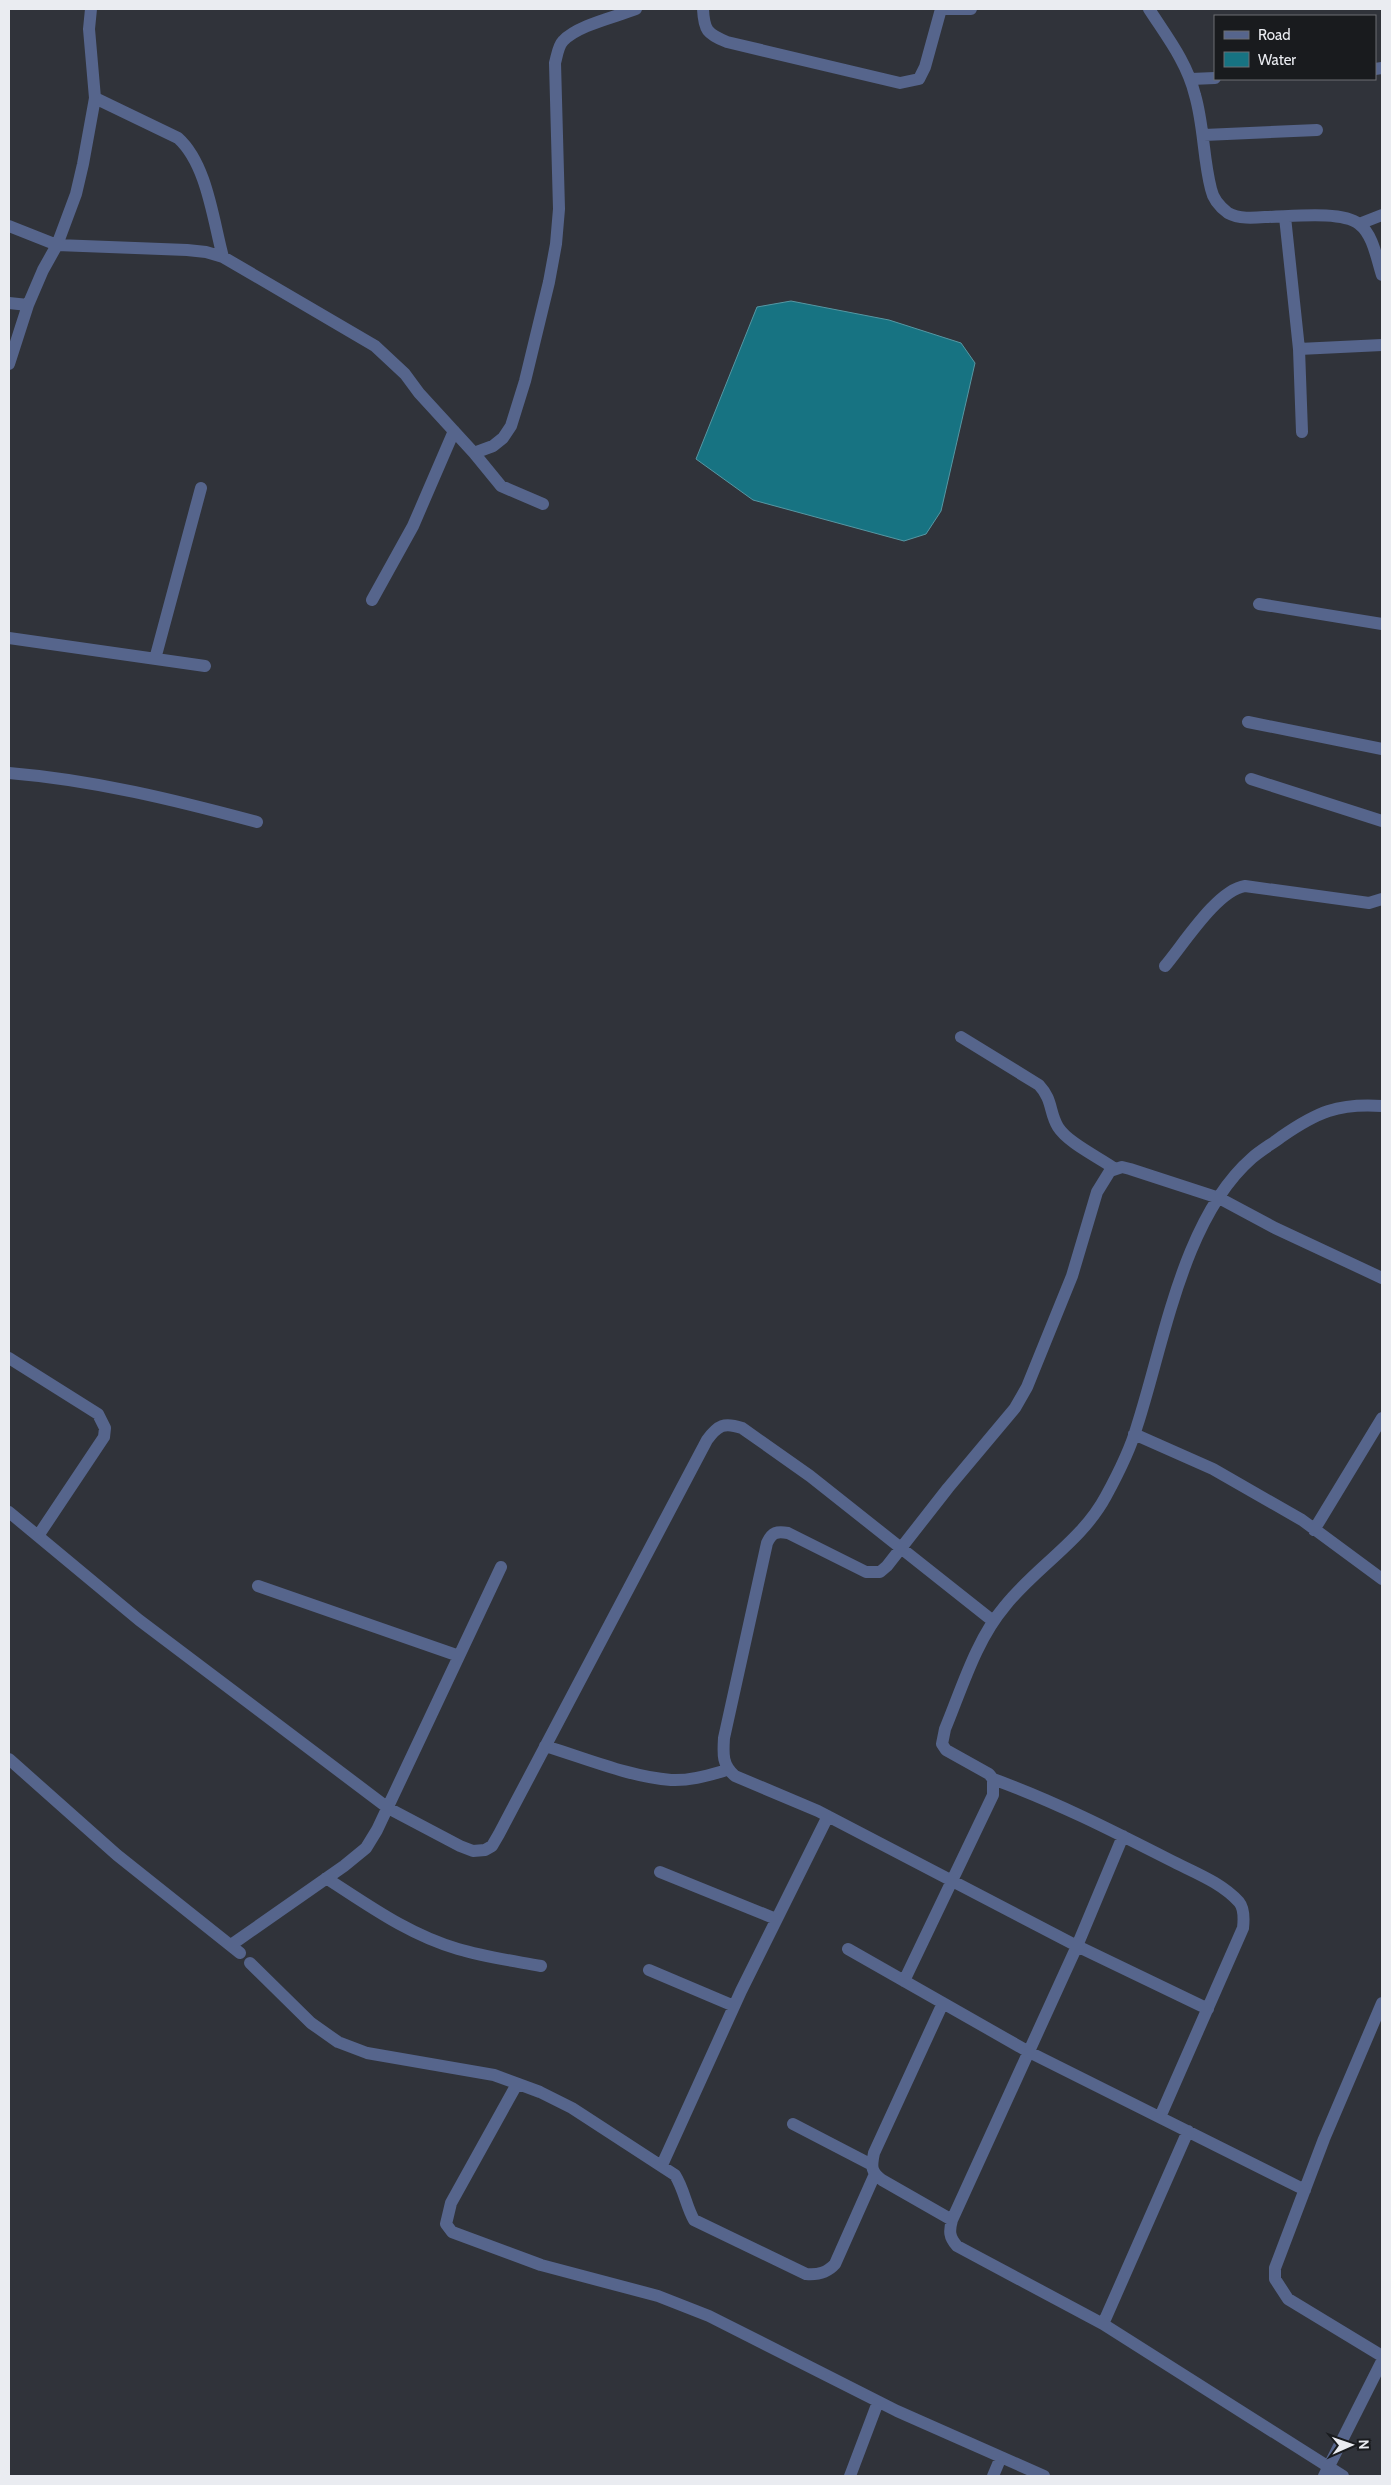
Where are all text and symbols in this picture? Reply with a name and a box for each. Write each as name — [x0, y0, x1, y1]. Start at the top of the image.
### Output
legend — [1214, 15, 1376, 80]
text: Road — [1258, 26, 1291, 44]
text: Water — [1258, 51, 1296, 69]
north arrow — [1326, 2420, 1376, 2470]
text: N — [1355, 2439, 1373, 2450]

